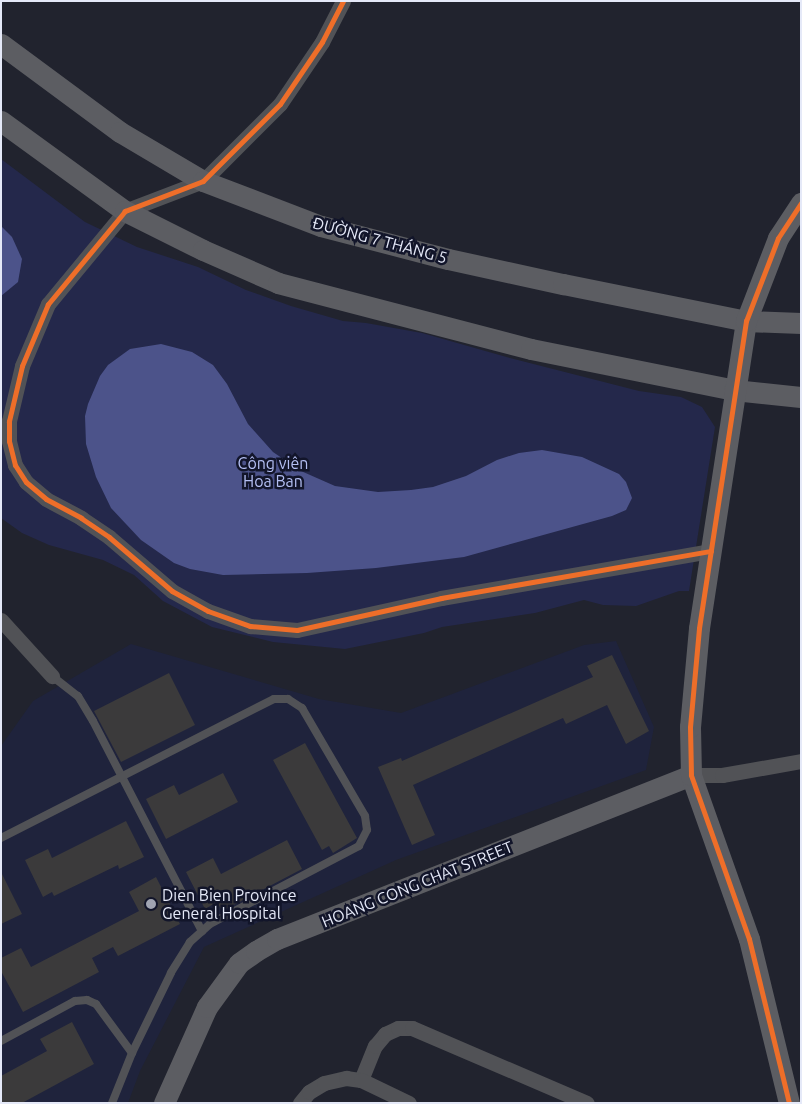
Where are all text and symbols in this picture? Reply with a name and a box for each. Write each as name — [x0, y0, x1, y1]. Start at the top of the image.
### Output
street label: ĐƯỜNG 7 THÁNG 5 — [311, 213, 449, 267]
park label: Công viên Hoa Ban — [238, 453, 308, 491]
street label: HOANG CONG CHAT STREET — [319, 837, 515, 931]
place label: Dien Bien Province General Hospital — [162, 885, 296, 923]
marker: Dien Bien Province General Hospital — [144, 897, 158, 911]

